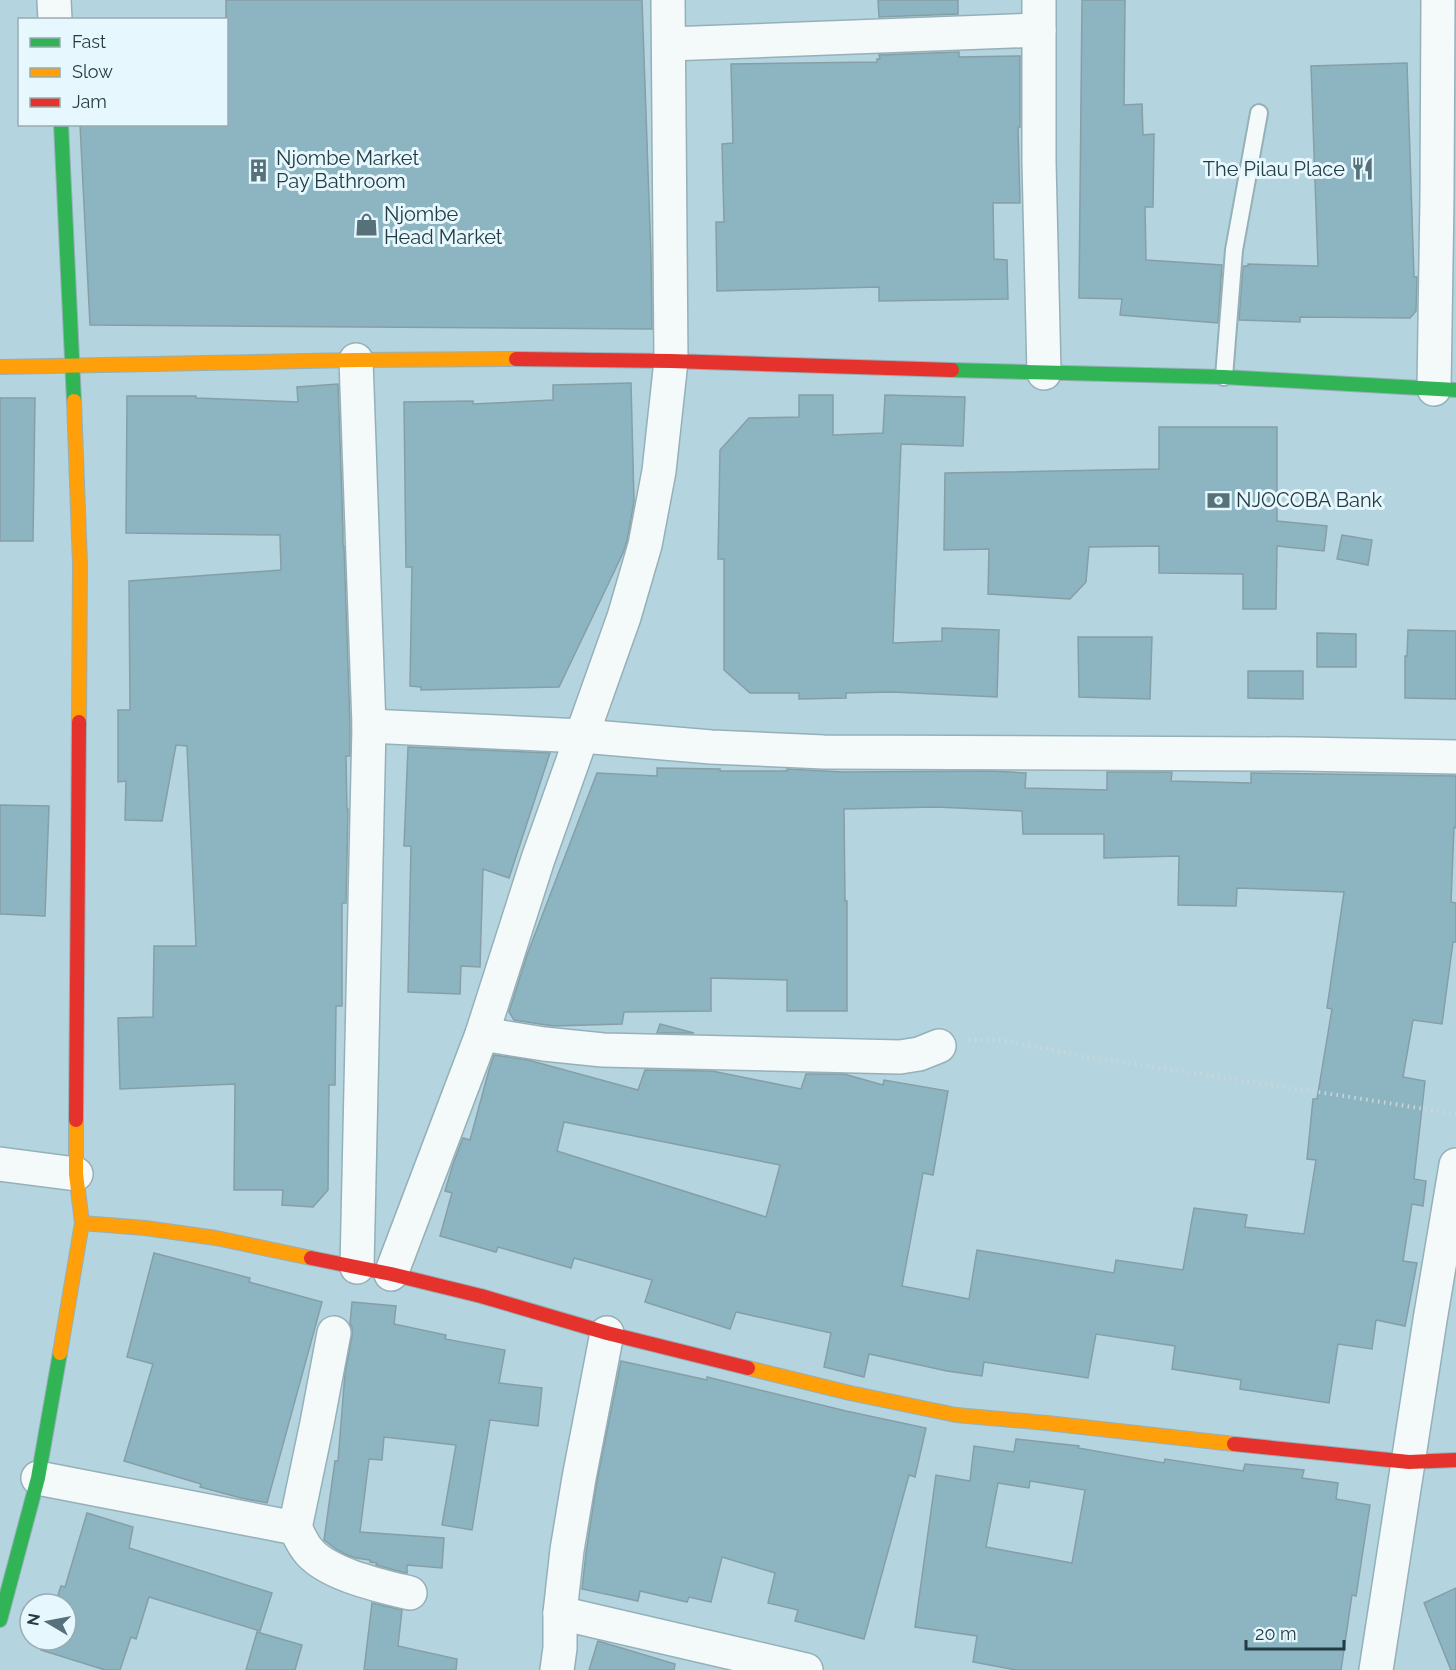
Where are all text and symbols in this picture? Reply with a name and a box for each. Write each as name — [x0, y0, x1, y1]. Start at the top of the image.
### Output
legend — [18, 18, 228, 126]
text: Fast — [72, 31, 106, 52]
text: Slow — [72, 61, 113, 82]
text: Jam — [72, 91, 107, 112]
place label: Njombe Market Pay Bathroom — [276, 146, 419, 193]
restaurant icon: The Pilau Place — [1350, 156, 1376, 182]
building icon: Njombe Market Pay Bathroom — [245, 157, 271, 183]
place label: The Pilau Place — [1203, 157, 1345, 181]
place label: Njombe Head Market — [384, 202, 503, 249]
shop icon: Njombe Head Market — [353, 212, 379, 238]
bank icon: NJOCOBA Bank — [1205, 487, 1231, 513]
place label: NJOCOBA Bank — [1236, 488, 1383, 512]
north arrow — [18, 1592, 78, 1652]
text: N — [23, 1612, 44, 1627]
scale bar — [1246, 1613, 1344, 1651]
text: 20 m — [1255, 1623, 1297, 1644]

